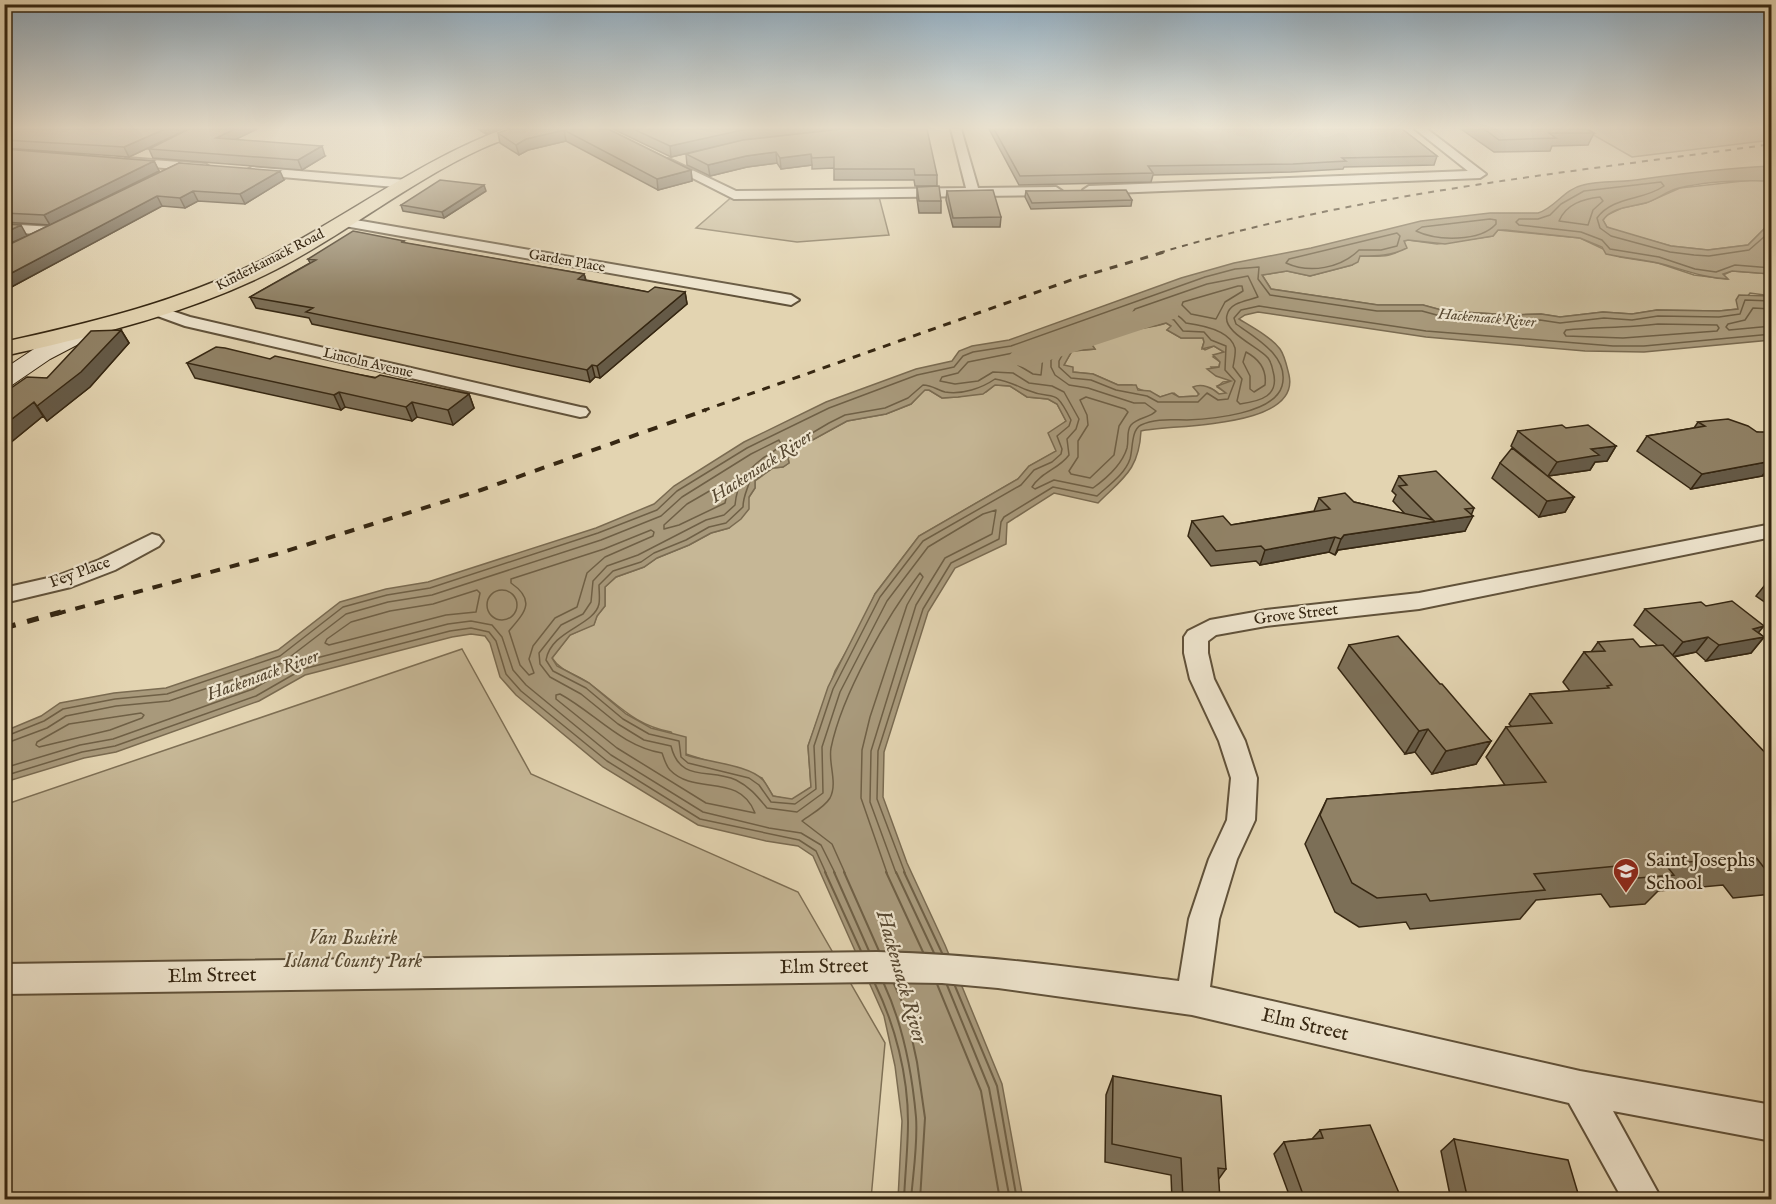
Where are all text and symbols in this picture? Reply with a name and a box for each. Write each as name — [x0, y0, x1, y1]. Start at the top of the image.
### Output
street label: Kinderkamack Road — [213, 225, 328, 295]
street label: Garden Place — [527, 245, 607, 277]
water label: Hackensack River — [1436, 304, 1538, 332]
street label: Lincoln Avenue — [321, 344, 415, 382]
water label: Hackensack River — [706, 425, 818, 509]
street label: Fey Place — [47, 553, 113, 593]
street label: Grove Street — [1253, 600, 1340, 630]
water label: Hackensack River — [203, 645, 323, 707]
place label: Saint Josephs School — [1646, 848, 1755, 896]
school or university icon: Saint Josephs School — [1611, 856, 1641, 894]
water label: Hackensack River — [869, 906, 933, 1047]
park label: Van Buskirk Island County Park — [283, 926, 422, 974]
street label: Elm Street — [779, 954, 869, 980]
street label: Elm Street — [167, 963, 257, 989]
street label: Elm Street — [1259, 1003, 1351, 1047]

